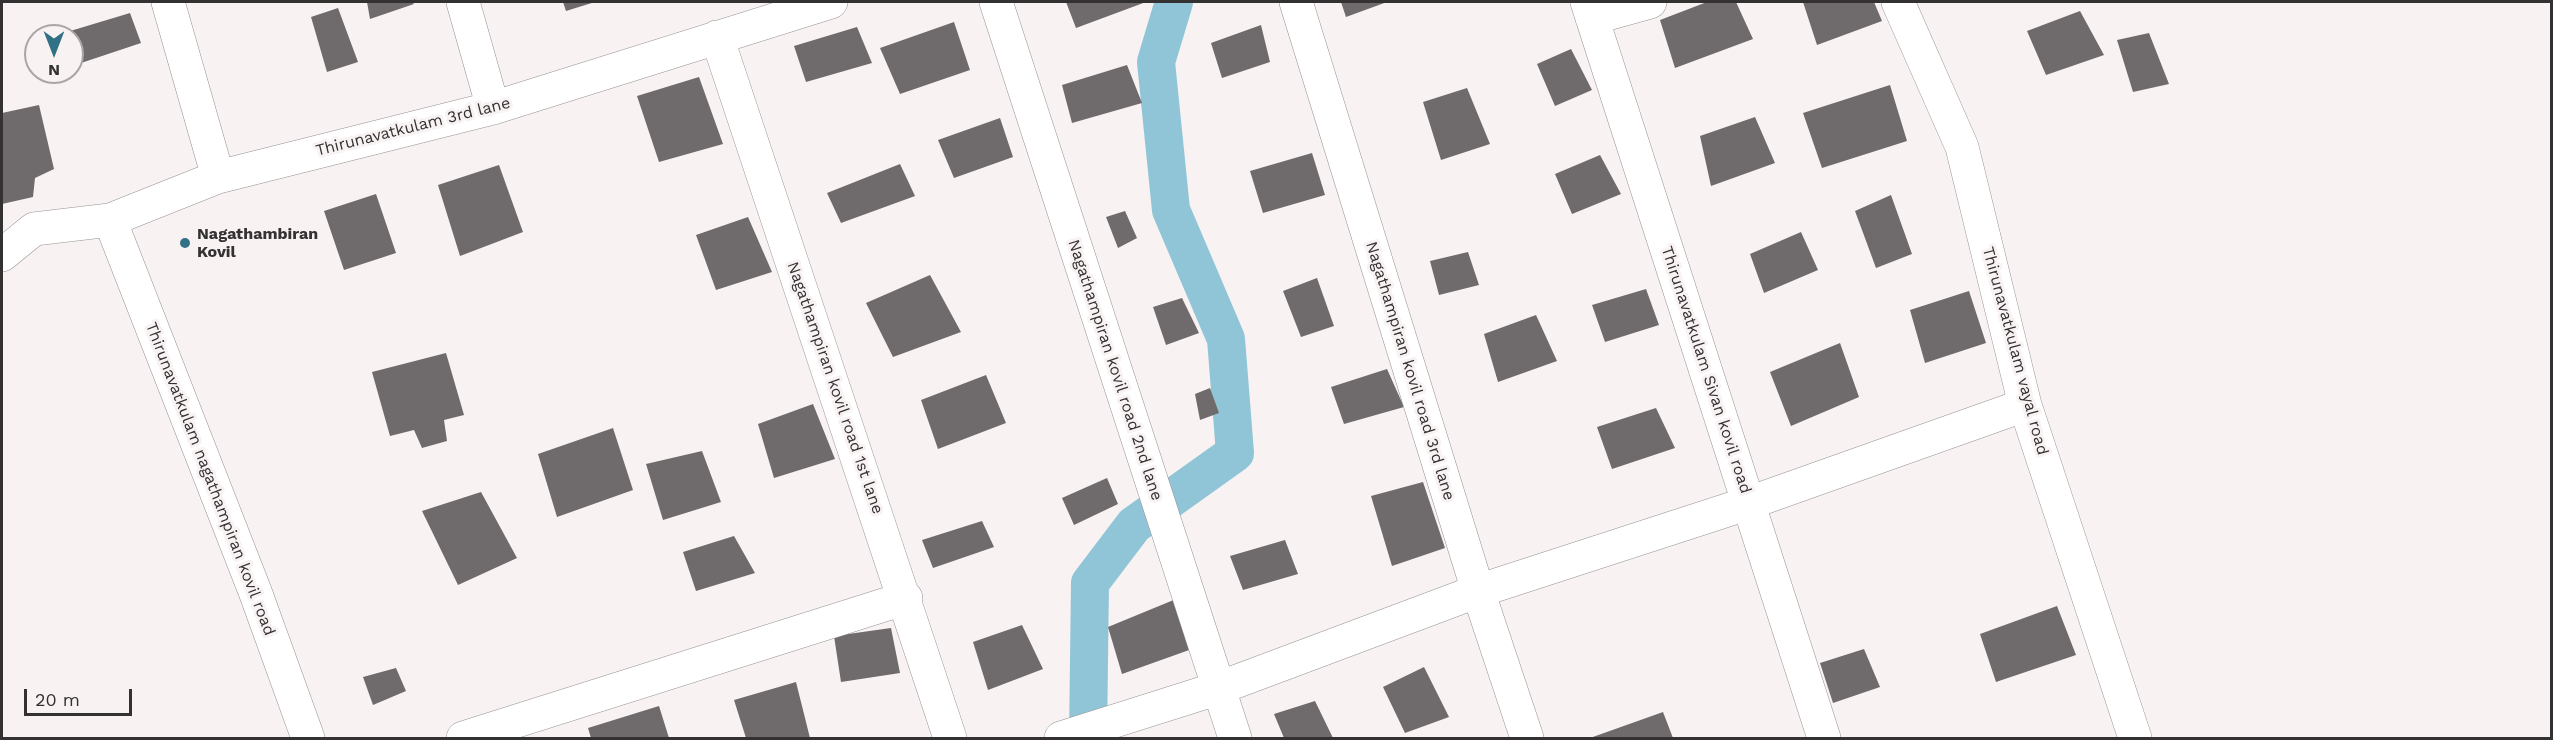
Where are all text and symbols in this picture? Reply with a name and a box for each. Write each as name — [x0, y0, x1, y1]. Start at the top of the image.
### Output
north arrow — [24, 24, 84, 84]
text: N — [48, 61, 60, 80]
street label: Thirunavatkulam 3rd lane — [314, 94, 512, 160]
place label: Nagathambiran Kovil — [197, 224, 318, 262]
marker: Nagathambiran Kovil — [178, 236, 192, 250]
street label: Nagathampiran kovil road 2nd lane — [1064, 237, 1166, 503]
street label: Nagathampiran kovil road 3rd lane — [1361, 239, 1459, 503]
street label: Thirunavatkulam Sivan kovil road — [1657, 244, 1755, 496]
street label: Thirunavatkulam vayal road — [1978, 245, 2052, 457]
street label: Nagathampiran kovil road 1st lane — [783, 259, 887, 517]
street label: Thirunavatkulam nagathampiran kovil road — [141, 320, 279, 638]
scale bar — [27, 677, 135, 715]
text: 20 m — [35, 689, 80, 710]

